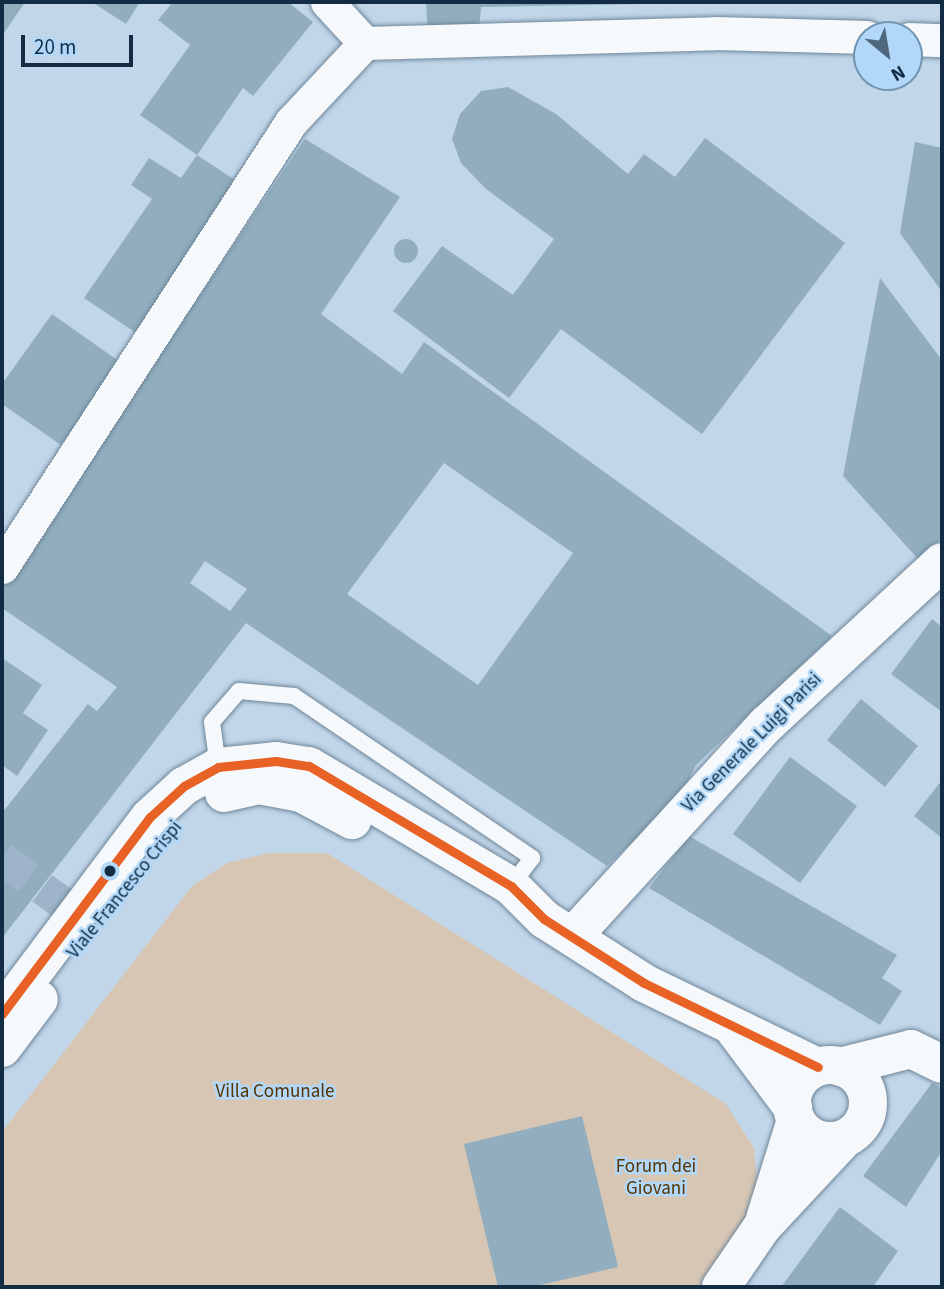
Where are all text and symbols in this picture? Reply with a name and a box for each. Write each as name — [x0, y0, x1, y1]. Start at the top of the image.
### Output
scale bar — [24, 21, 136, 65]
north arrow — [853, 21, 923, 91]
text: 20 m — [34, 32, 76, 62]
text: N — [886, 58, 910, 88]
street label: Via Generale Luigi Parisi — [677, 668, 827, 818]
street label: Viale Francesco Crispi — [62, 817, 188, 963]
unlabelled marker — [103, 864, 117, 878]
park label: Villa Comunale — [216, 1081, 334, 1103]
park label: Forum dei Giovani — [616, 1156, 696, 1200]

